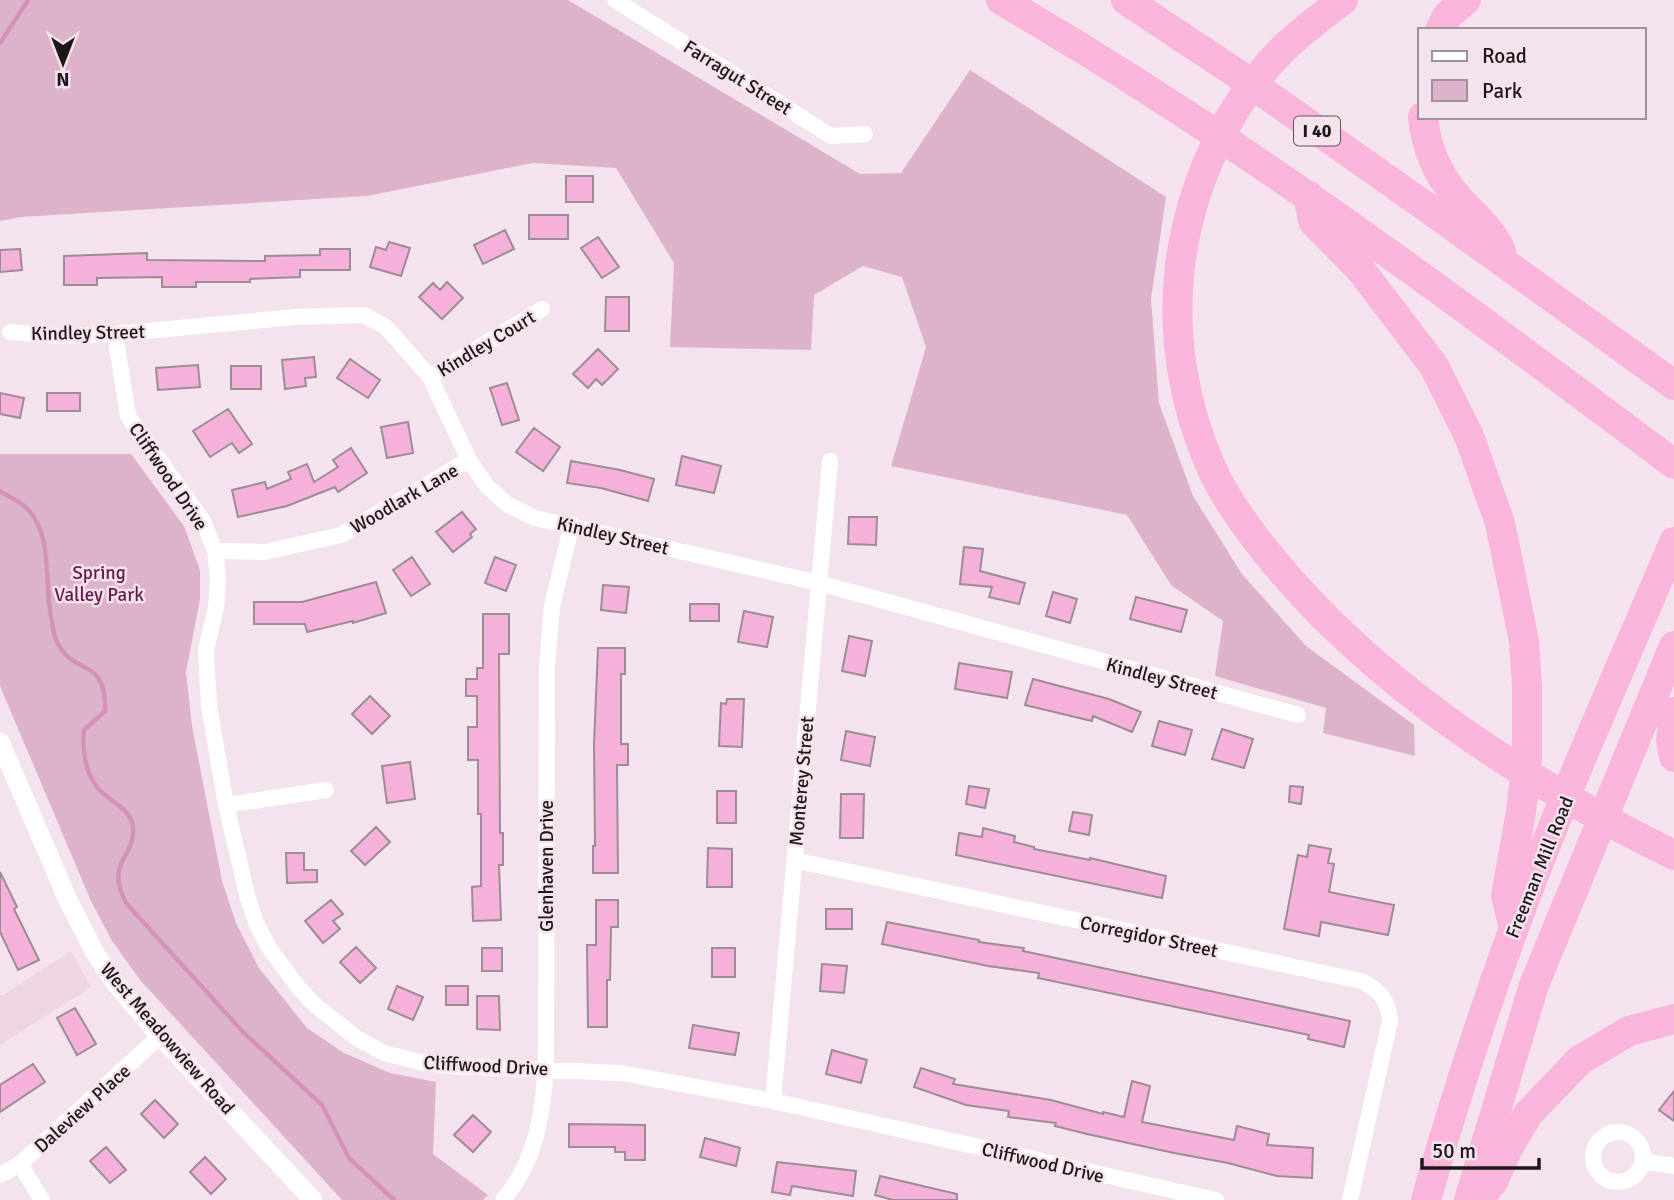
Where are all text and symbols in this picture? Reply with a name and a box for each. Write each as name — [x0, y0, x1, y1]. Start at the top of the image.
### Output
north arrow — [28, 28, 98, 98]
legend — [1418, 28, 1646, 119]
street label: Farragut Street — [679, 35, 796, 121]
text: Road — [1482, 43, 1527, 69]
text: N — [56, 67, 70, 91]
text: Park — [1482, 78, 1523, 104]
road number: I 40 — [1294, 116, 1340, 146]
street label: Kindley Court — [433, 305, 540, 383]
street label: Kindley Street — [31, 320, 146, 346]
street label: Cliffwood Drive — [123, 418, 213, 535]
street label: Woodlark Lane — [346, 458, 463, 539]
street label: Kindley Street — [554, 511, 671, 561]
park label: Spring Valley Park — [54, 561, 144, 607]
street label: Kindley Street — [1104, 653, 1220, 705]
street label: Monterey Street — [784, 715, 820, 847]
street label: Freeman Mill Road — [1501, 793, 1579, 942]
street label: Glenhaven Drive — [535, 800, 559, 932]
street label: Corregidor Street — [1078, 911, 1220, 963]
street label: West Meadowview Road — [95, 958, 240, 1119]
street label: Cliffwood Drive — [423, 1051, 549, 1081]
street label: Daleview Place — [29, 1059, 136, 1158]
scale bar — [1422, 1126, 1539, 1170]
street label: Cliffwood Drive — [979, 1137, 1106, 1189]
text: 50 m — [1432, 1138, 1476, 1164]

